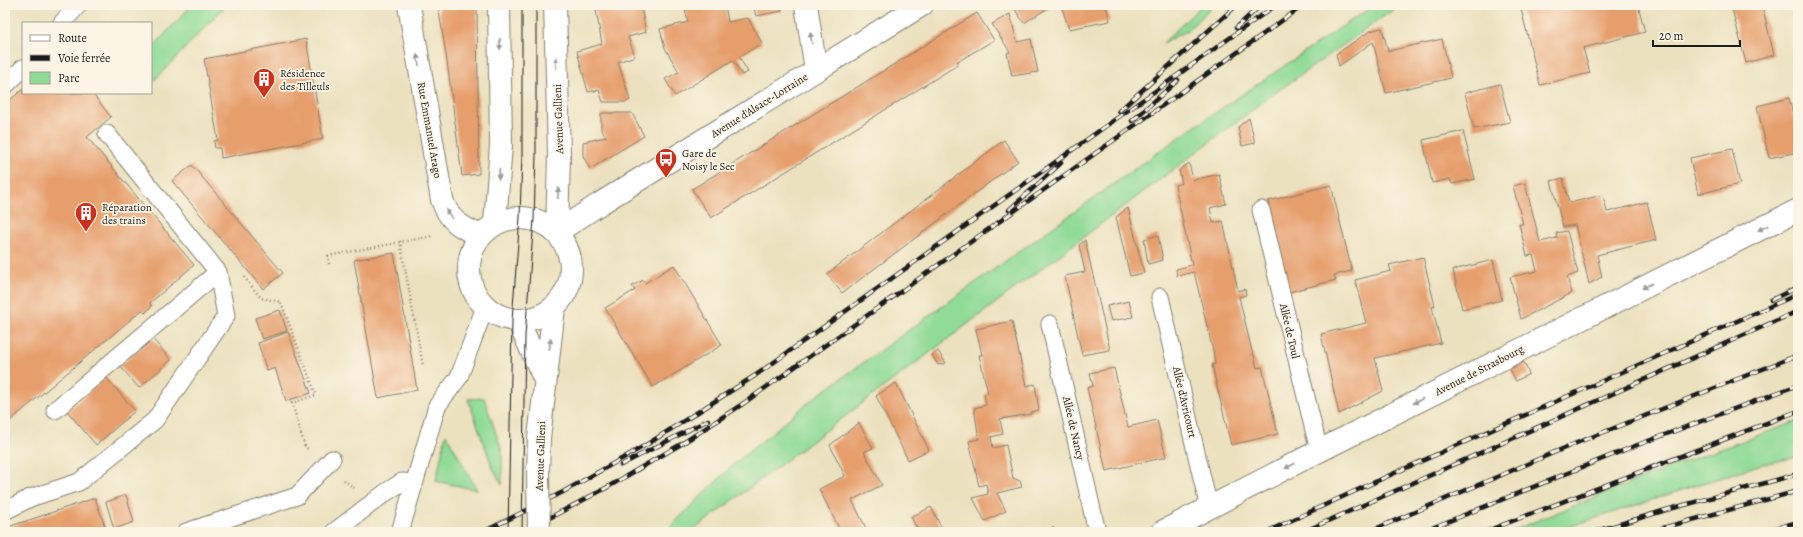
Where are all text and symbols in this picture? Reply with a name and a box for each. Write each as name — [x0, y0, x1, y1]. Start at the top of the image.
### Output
legend — [22, 22, 152, 94]
scale bar — [1653, 22, 1740, 48]
text: 20 m — [1659, 28, 1683, 44]
text: Route — [58, 30, 87, 46]
one-way arrow — [808, 32, 814, 44]
one-way arrow — [497, 38, 503, 51]
text: Voie ferrée — [57, 50, 110, 66]
one-way arrow — [415, 54, 421, 66]
one-way arrow — [553, 56, 559, 69]
building icon: Résidence des Tilleuls — [251, 66, 277, 99]
place label: Résidence des Tilleuls — [280, 66, 330, 94]
street label: Avenue d'Alsace-Lorraine — [707, 69, 811, 142]
text: Parc — [58, 70, 80, 86]
street label: Rue Emmanuel Arago — [414, 81, 445, 180]
street label: Avenue Gallieni — [550, 84, 567, 155]
bus stop icon: Gare de Noisy le Sec — [653, 146, 679, 179]
place label: Gare de Noisy le Sec — [682, 146, 735, 174]
one-way arrow — [495, 168, 502, 180]
one-way arrow — [555, 186, 561, 199]
building icon: Réparation des trains — [73, 200, 99, 233]
place label: Réparation des trains — [102, 200, 152, 228]
one-way arrow — [445, 209, 453, 219]
one-way arrow — [1757, 225, 1769, 231]
one-way arrow — [1641, 283, 1653, 289]
street label: Allée de Toul — [1276, 301, 1303, 360]
one-way arrow — [547, 338, 553, 350]
street label: Avenue de Strasbourg — [1431, 341, 1527, 400]
street label: Allée d'Avricourt — [1169, 364, 1200, 439]
street label: Allée de Nancy — [1059, 394, 1088, 462]
one-way arrow — [1412, 398, 1424, 404]
street label: Avenue Gallieni — [532, 421, 549, 492]
one-way arrow — [1284, 463, 1295, 469]

